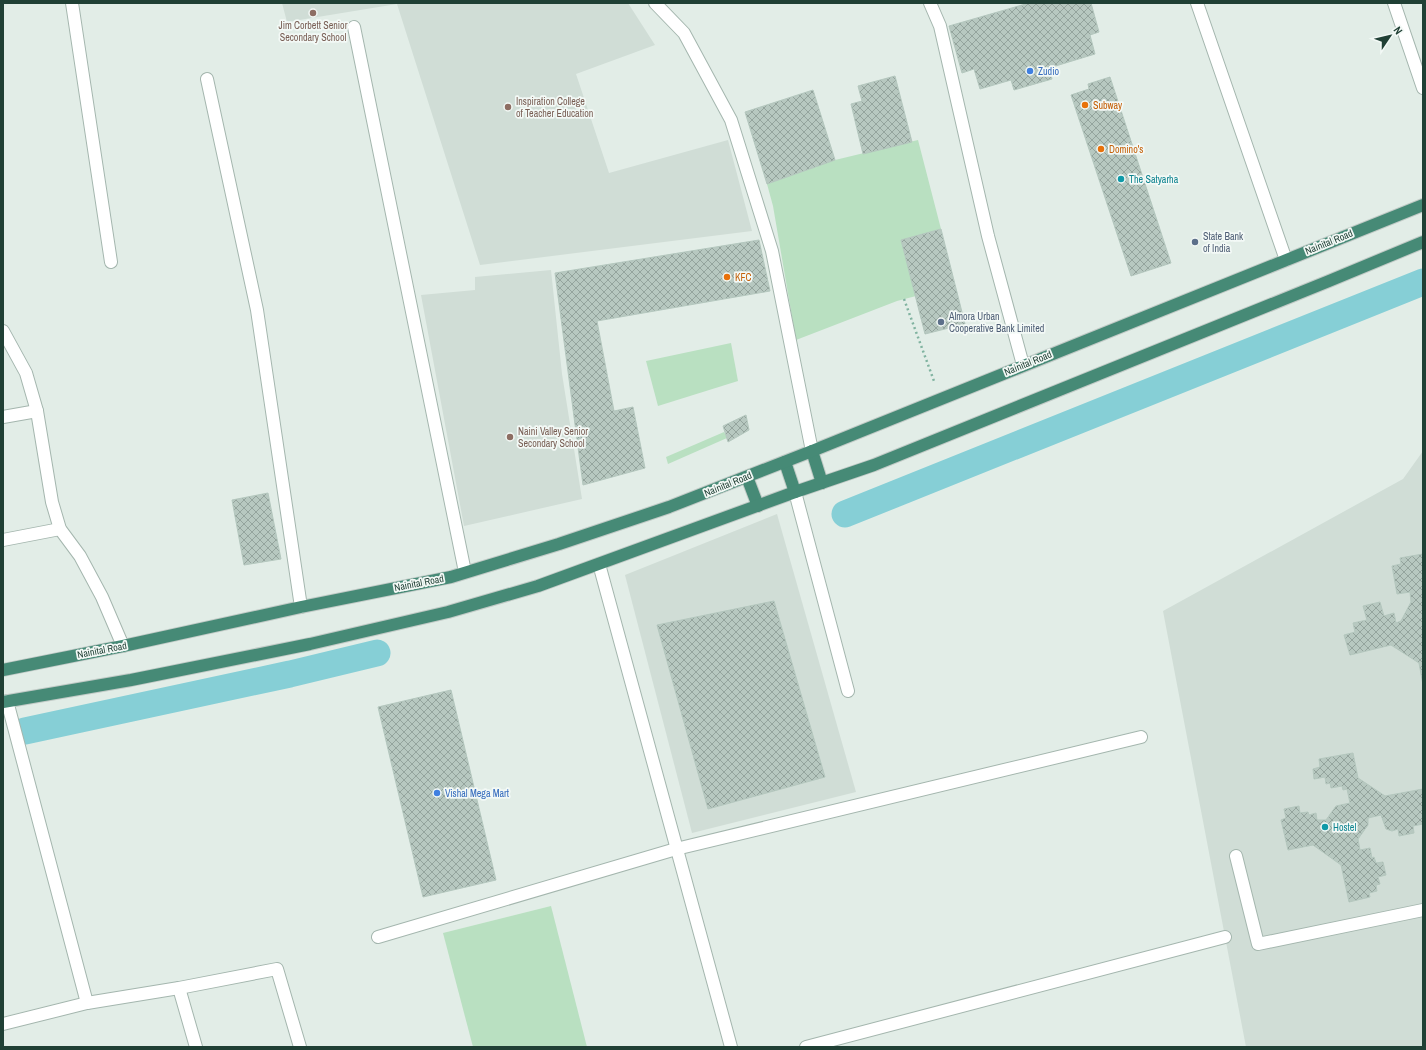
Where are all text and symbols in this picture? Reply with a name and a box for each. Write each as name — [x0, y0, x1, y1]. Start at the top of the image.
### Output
marker: Jim Corbett Senior Secondary School — [308, 8, 318, 18]
north arrow — [1370, 16, 1410, 56]
place label: Jim Corbett Senior Secondary School — [279, 19, 348, 44]
text: N — [1391, 24, 1406, 37]
place label: Zudio — [1038, 65, 1059, 78]
marker: Zudio — [1025, 66, 1035, 76]
place label: Inspiration College of Teacher Education — [516, 95, 593, 120]
place label: Subway — [1093, 99, 1123, 112]
marker: Subway — [1080, 100, 1090, 110]
marker: Inspiration College of Teacher Education — [503, 102, 513, 112]
place label: Domino's — [1109, 143, 1143, 156]
marker: Domino's — [1096, 144, 1106, 154]
place label: The Satyarha — [1129, 173, 1179, 186]
marker: The Satyarha — [1116, 174, 1126, 184]
street label: Nainital Road — [1303, 227, 1355, 257]
place label: State Bank of India — [1203, 230, 1244, 255]
marker: State Bank of India — [1190, 237, 1200, 247]
place label: KFC — [735, 271, 751, 284]
marker: KFC — [722, 272, 732, 282]
place label: Almora Urban Cooperative Bank Limited — [948, 310, 1044, 335]
marker: Almora Urban Cooperative Bank Limited — [936, 317, 946, 327]
street label: Nainital Road — [1002, 348, 1054, 378]
place label: Naini Valley Senior Secondary School — [518, 425, 588, 450]
marker: Naini Valley Senior Secondary School — [505, 432, 515, 442]
street label: Nainital Road — [702, 469, 754, 499]
street label: Nainital Road — [393, 572, 445, 594]
street label: Nainital Road — [76, 639, 128, 661]
place label: Vishal Mega Mart — [445, 787, 510, 800]
marker: Vishal Mega Mart — [432, 788, 442, 798]
place label: Hostel — [1333, 821, 1356, 834]
marker: Hostel — [1320, 822, 1330, 832]

